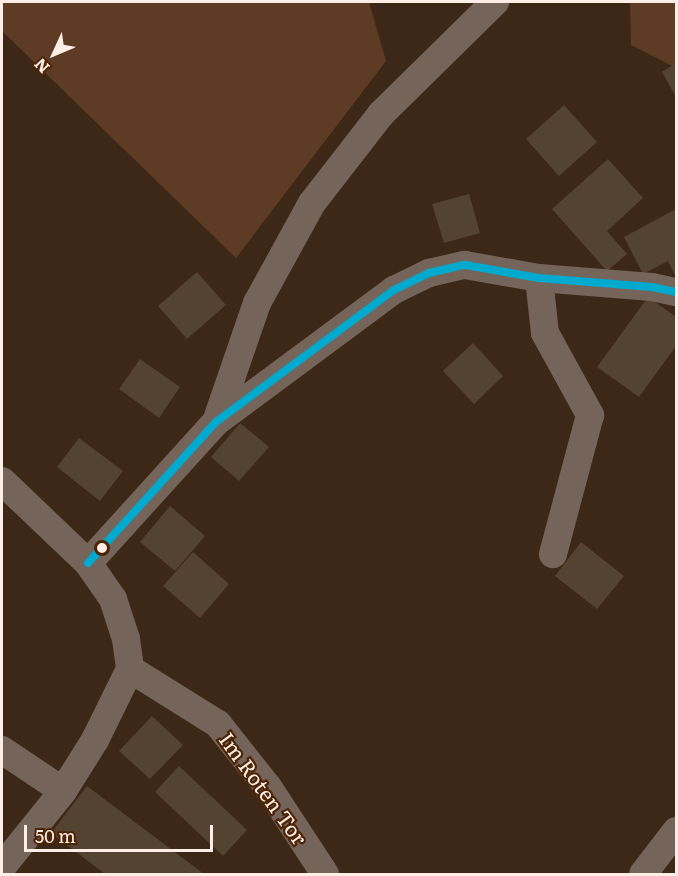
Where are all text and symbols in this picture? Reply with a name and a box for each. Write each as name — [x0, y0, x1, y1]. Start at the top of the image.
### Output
north arrow — [24, 24, 84, 84]
text: N — [28, 53, 54, 80]
unlabelled marker — [96, 542, 108, 554]
street label: Im Roten Tor — [215, 727, 313, 849]
scale bar — [27, 813, 216, 851]
text: 50 m — [35, 822, 76, 849]

